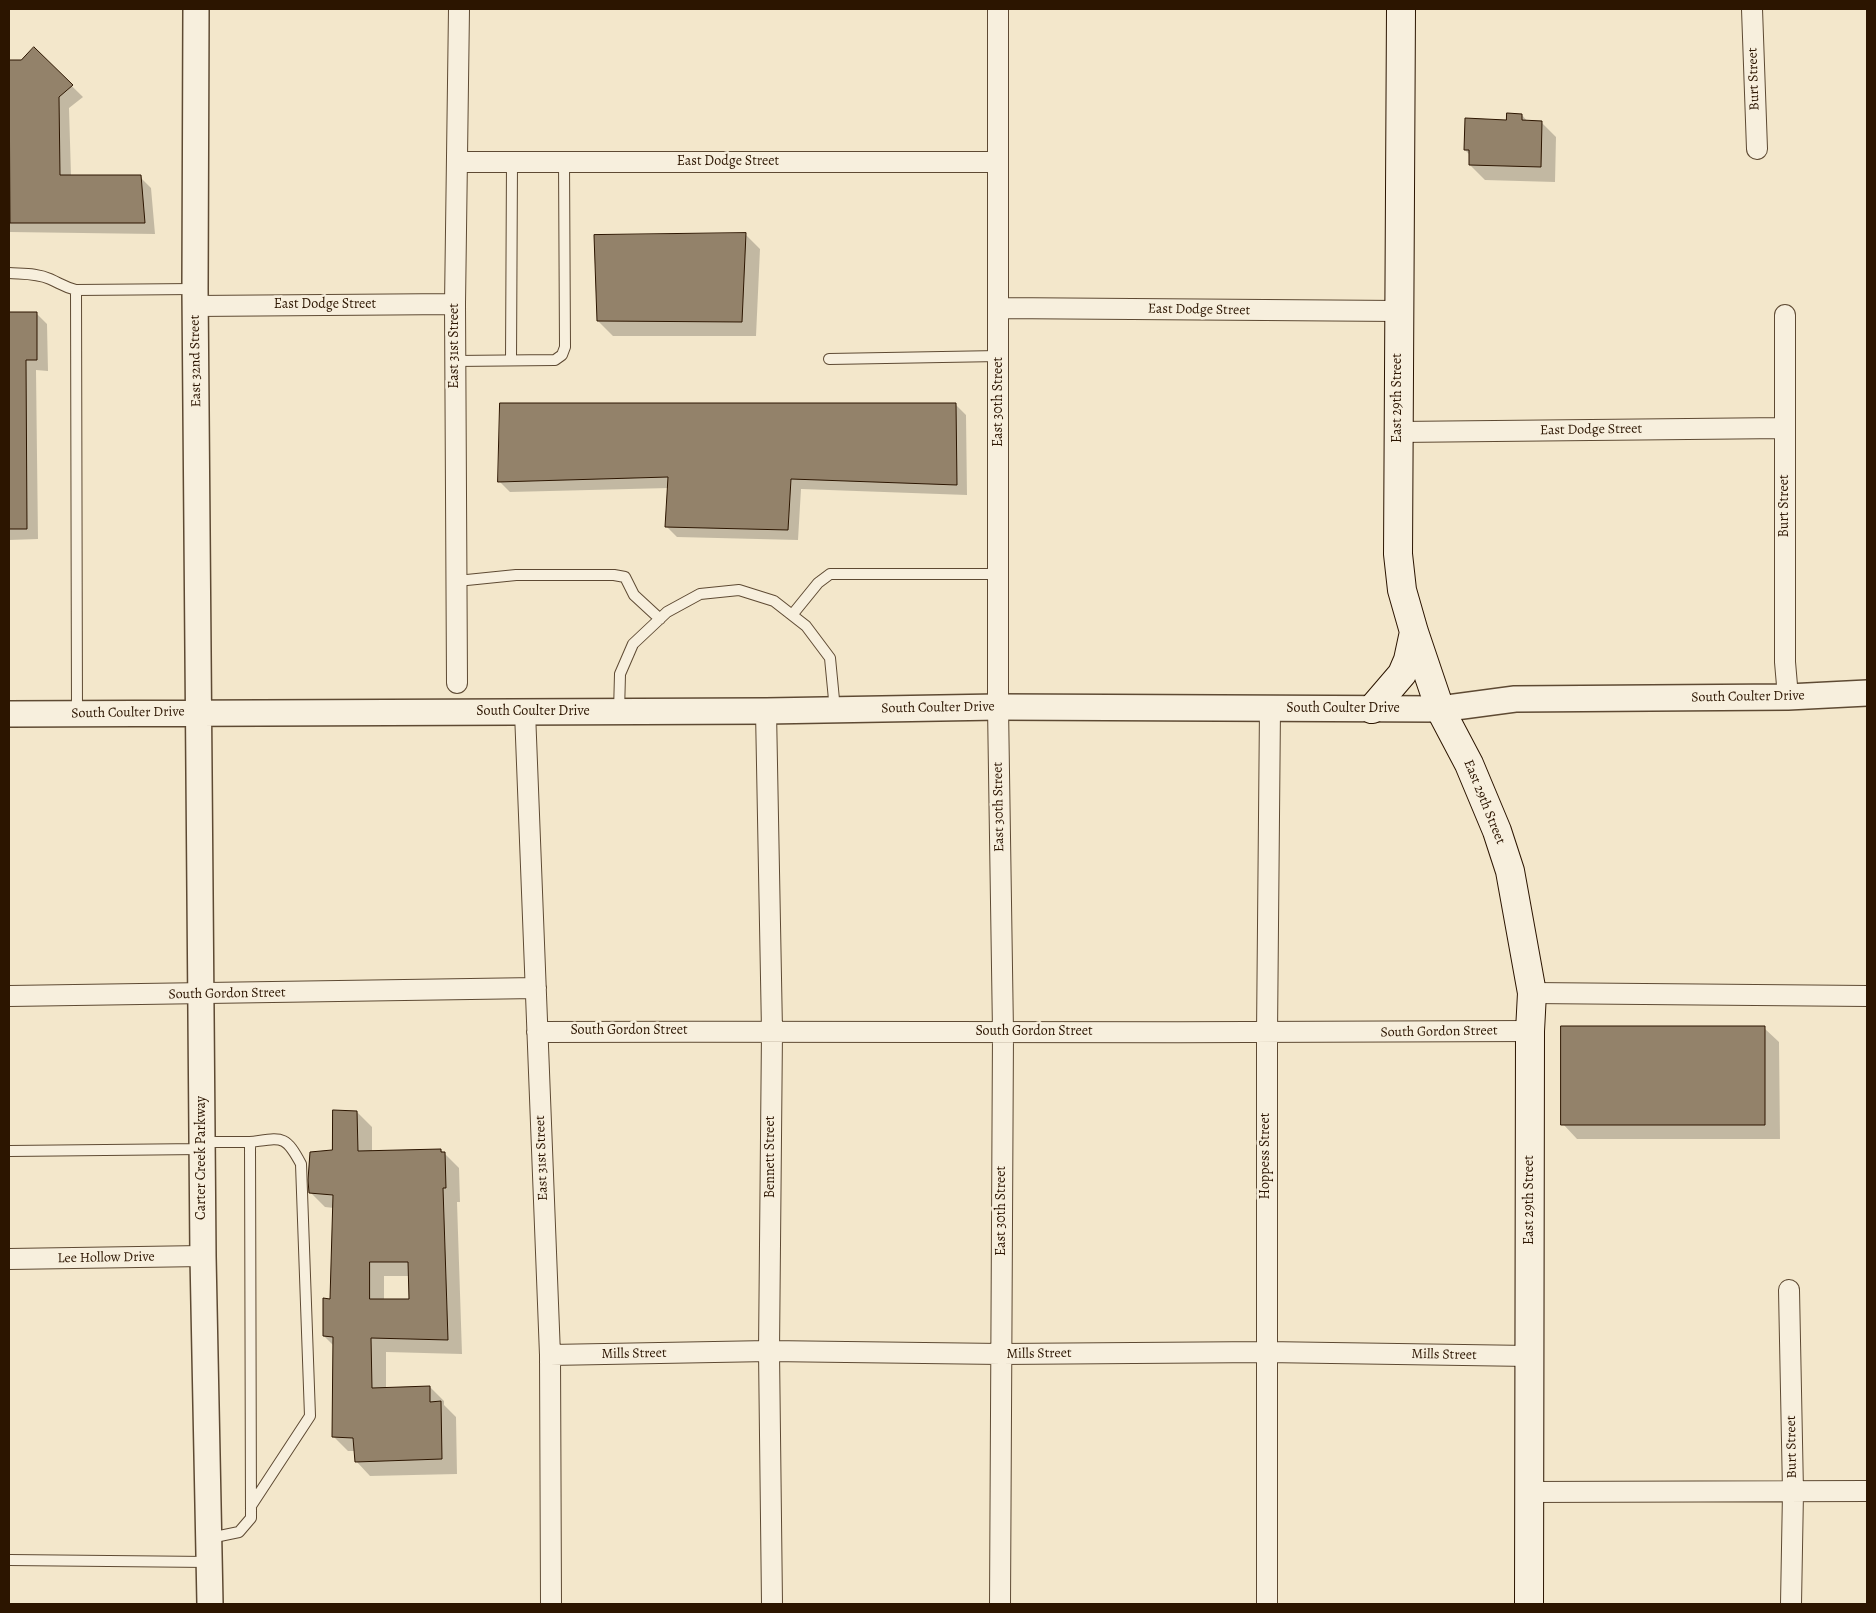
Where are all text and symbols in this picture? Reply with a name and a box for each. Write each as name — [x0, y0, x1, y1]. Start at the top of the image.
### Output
street label: Burt Street — [1745, 47, 1763, 111]
street label: East Dodge Street — [677, 154, 779, 170]
street label: East Dodge Street — [274, 297, 376, 313]
street label: East Dodge Street — [1148, 301, 1250, 319]
street label: East 31st Street — [447, 303, 463, 389]
street label: East 32nd Street — [187, 315, 205, 407]
street label: East 29th Street — [1390, 353, 1406, 443]
street label: East 30th Street — [991, 357, 1007, 447]
street label: East Dodge Street — [1540, 421, 1642, 439]
street label: Burt Street — [1777, 474, 1793, 538]
street label: South Coulter Drive — [1691, 688, 1805, 706]
street label: South Coulter Drive — [881, 699, 995, 717]
street label: South Coulter Drive — [1286, 701, 1400, 717]
street label: South Coulter Drive — [71, 704, 185, 722]
street label: South Coulter Drive — [476, 704, 590, 720]
street label: East 29th Street — [1459, 757, 1509, 847]
street label: East 30th Street — [990, 762, 1008, 852]
street label: South Gordon Street — [168, 985, 286, 1003]
street label: South Gordon Street — [570, 1023, 688, 1039]
street label: South Gordon Street — [1380, 1023, 1498, 1041]
street label: South Gordon Street — [975, 1024, 1093, 1040]
street label: Carter Creek Parkway — [194, 1096, 210, 1220]
street label: Hoppess Street — [1258, 1113, 1274, 1199]
street label: East 31st Street — [532, 1115, 552, 1201]
street label: Bennett Street — [763, 1116, 779, 1198]
street label: East 29th Street — [1522, 1155, 1538, 1245]
street label: East 30th Street — [994, 1166, 1010, 1256]
street label: Lee Hollow Drive — [57, 1249, 155, 1267]
street label: Mills Street — [601, 1345, 667, 1363]
street label: Mills Street — [1006, 1345, 1072, 1363]
street label: Mills Street — [1411, 1346, 1477, 1364]
street label: Burt Street — [1783, 1415, 1801, 1479]

